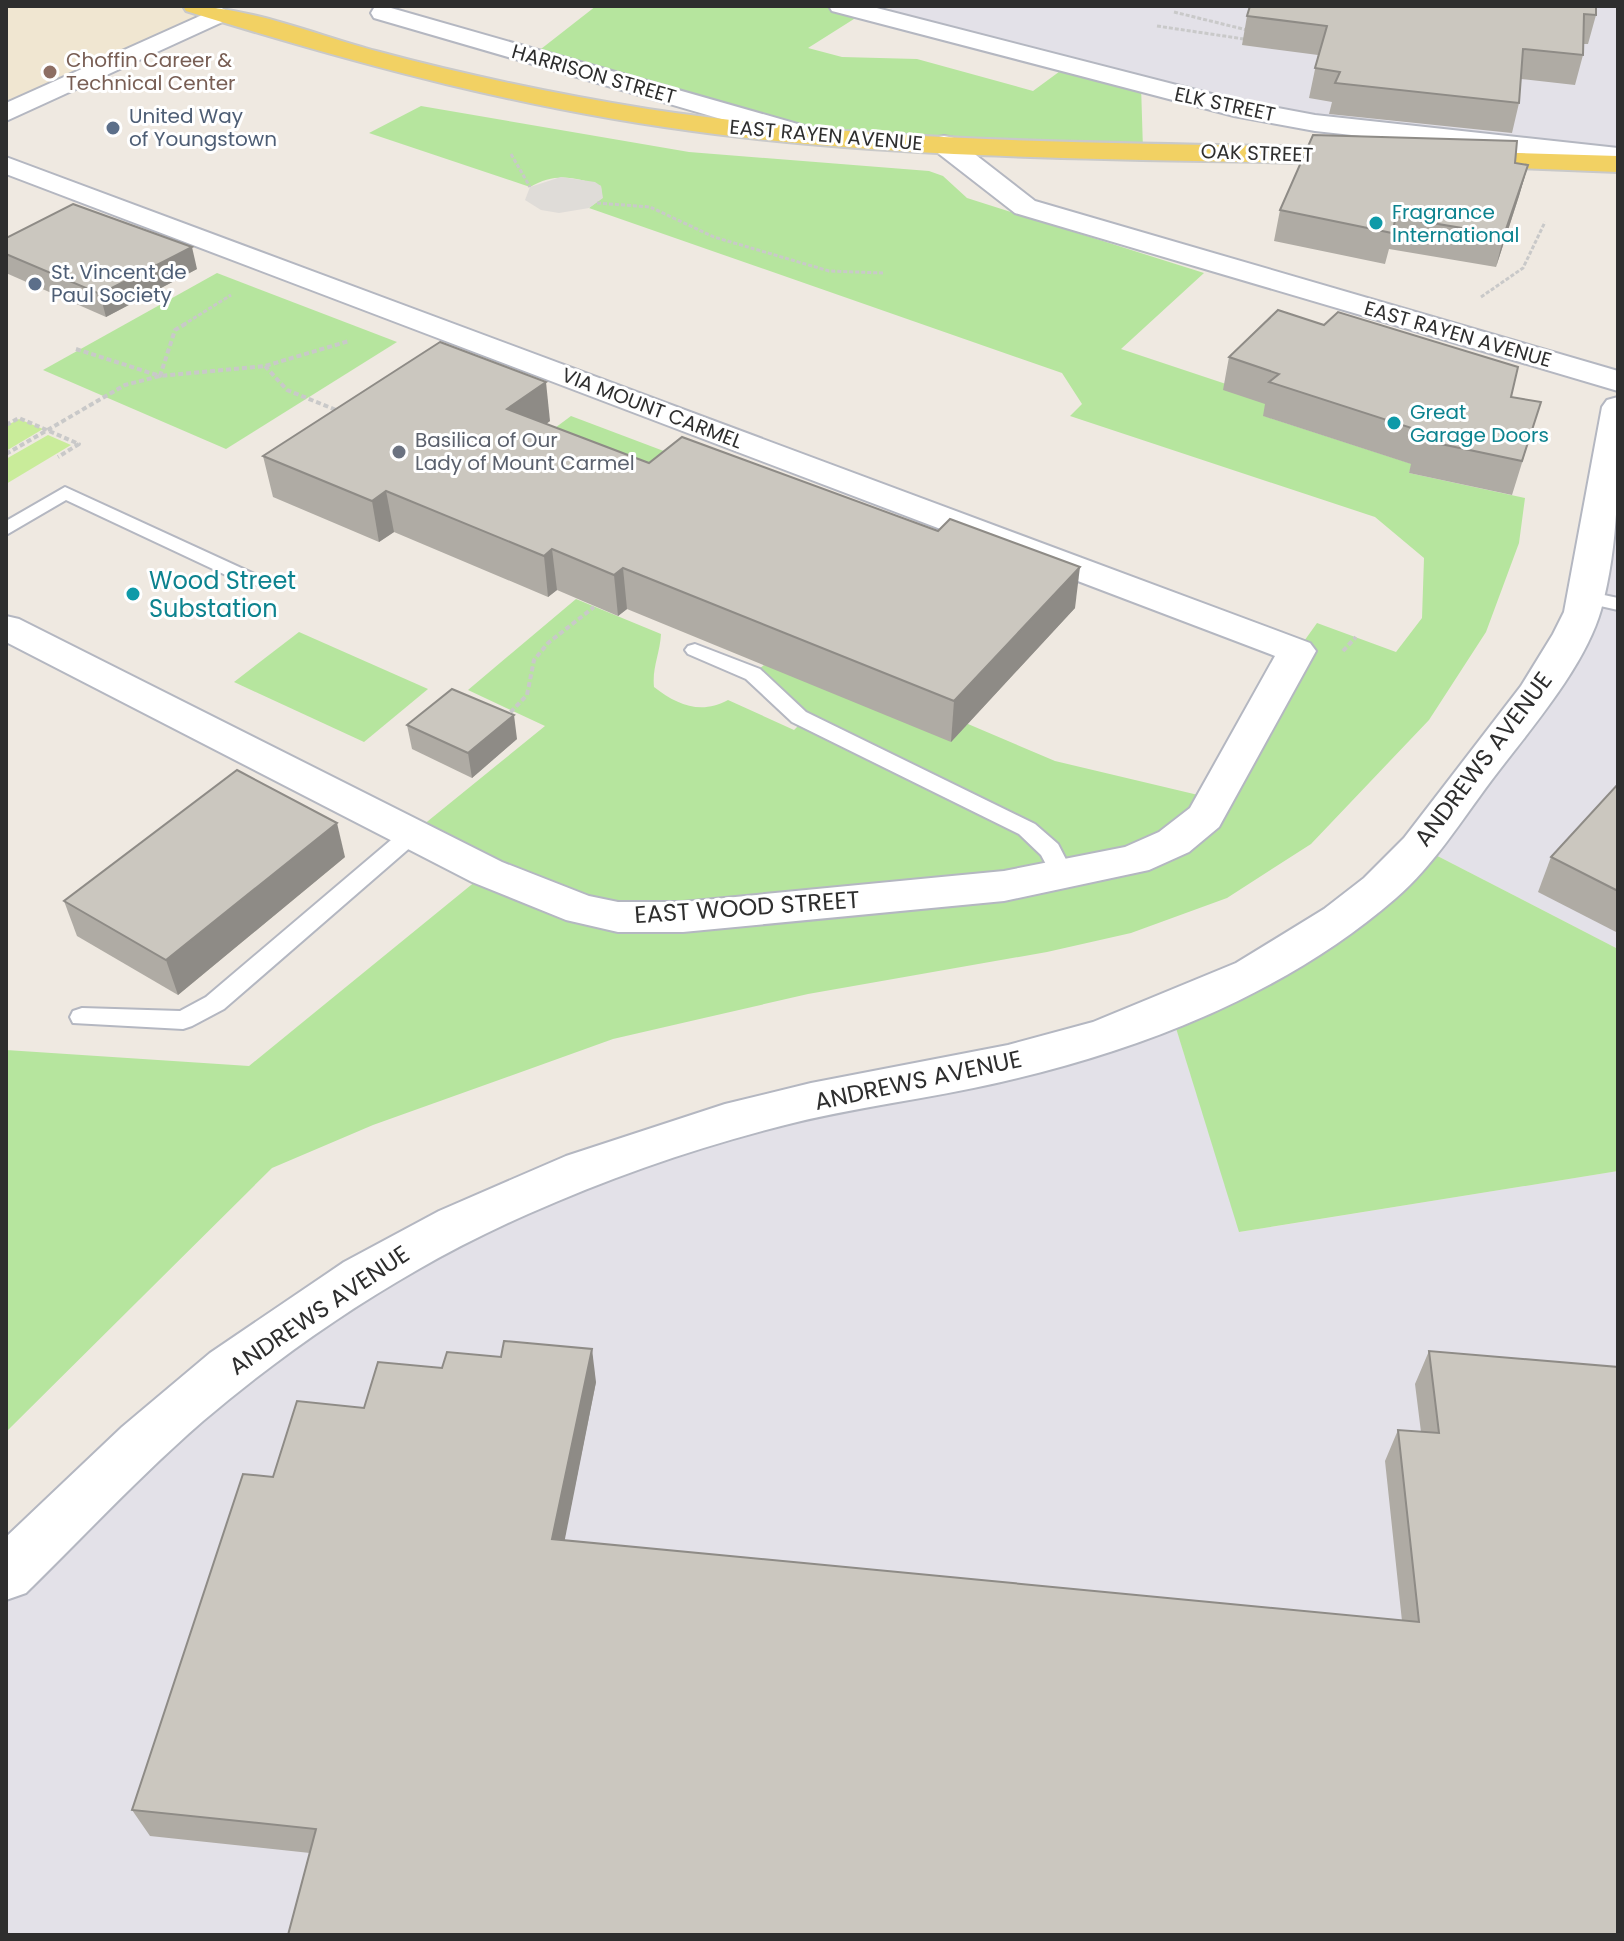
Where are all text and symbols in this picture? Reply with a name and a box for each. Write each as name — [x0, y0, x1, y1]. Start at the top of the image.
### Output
street label: HARRISON STREET — [509, 37, 679, 111]
place label: Choffin Career & Technical Center — [66, 46, 236, 97]
marker: Choffin Career & Technical Center — [41, 63, 59, 81]
street label: ELK STREET — [1172, 80, 1278, 128]
place label: United Way of Youngstown — [129, 102, 277, 153]
street label: EAST RAYEN AVENUE — [728, 113, 924, 157]
marker: United Way of Youngstown — [104, 119, 122, 137]
street label: OAK STREET — [1200, 137, 1314, 169]
place label: Fragrance International — [1392, 198, 1519, 249]
marker: Fragrance International — [1367, 214, 1385, 232]
place label: St. Vincent de Paul Society — [51, 258, 187, 309]
marker: St. Vincent de Paul Society — [26, 275, 44, 293]
street label: EAST RAYEN AVENUE — [1361, 294, 1555, 374]
street label: VIA MOUNT CARMEL — [558, 361, 747, 455]
place label: Great Garage Doors — [1410, 398, 1549, 449]
marker: Great Garage Doors — [1385, 414, 1403, 432]
place label: Basilica of Our Lady of Mount Carmel — [415, 426, 635, 477]
marker: Basilica of Our Lady of Mount Carmel — [390, 443, 408, 461]
place label: Wood Street Substation — [149, 564, 296, 625]
marker: Wood Street Substation — [124, 585, 142, 603]
street label: ANDREWS AVENUE — [1406, 665, 1560, 853]
street label: EAST WOOD STREET — [633, 883, 861, 931]
street label: ANDREWS AVENUE — [811, 1042, 1025, 1118]
street label: ANDREWS AVENUE — [222, 1237, 416, 1383]

